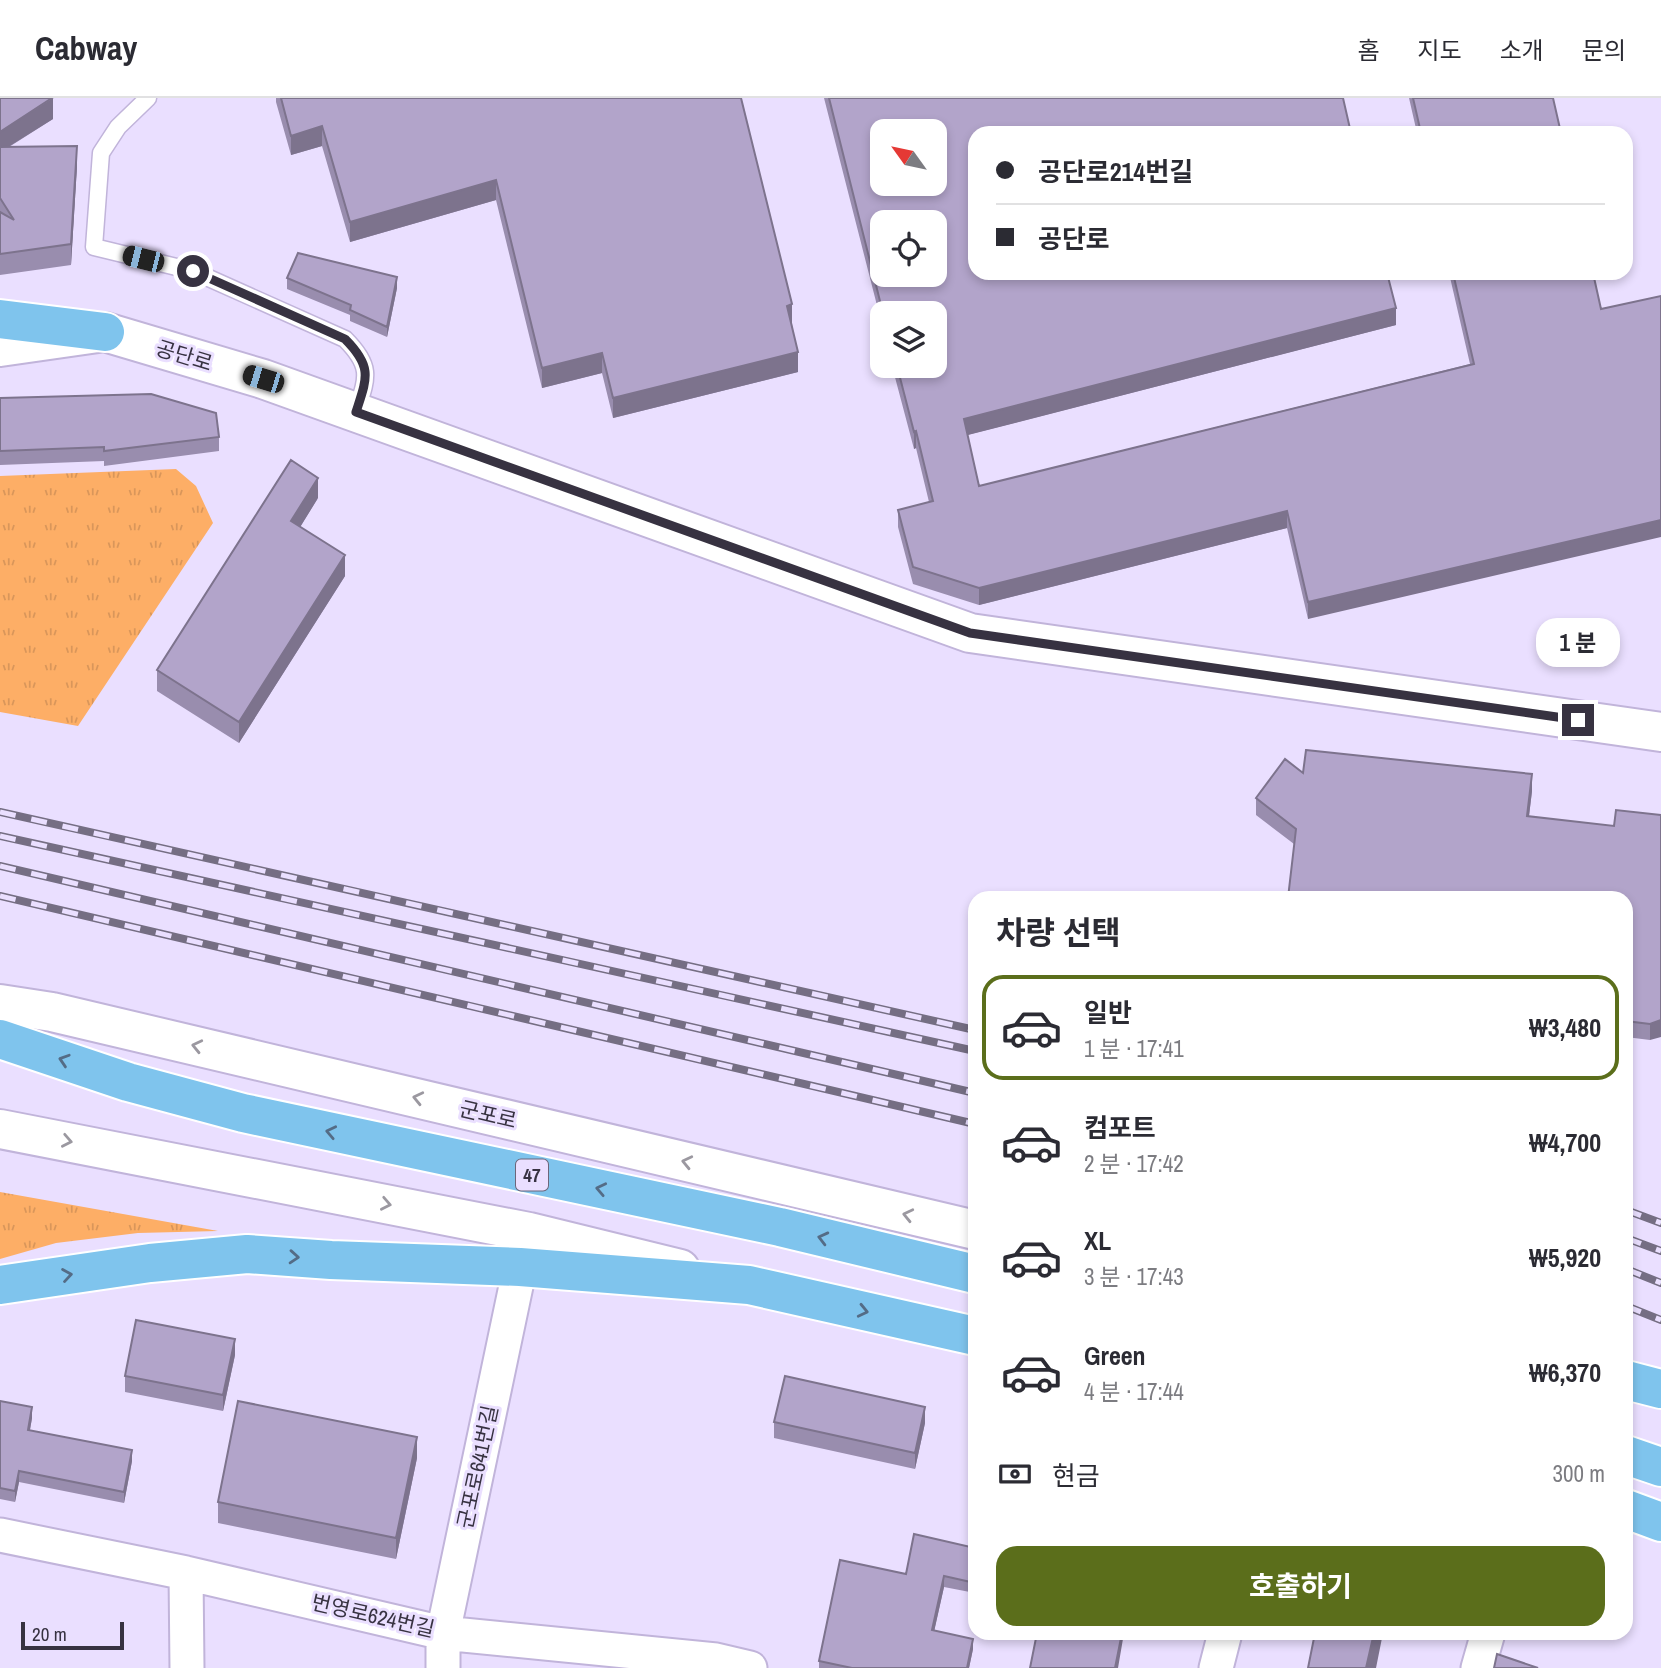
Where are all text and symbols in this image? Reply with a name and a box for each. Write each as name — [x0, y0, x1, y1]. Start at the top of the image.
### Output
text: Cabway — [35, 26, 137, 70]
text: 홈 — [1357, 34, 1379, 66]
text: 지도 — [1417, 34, 1462, 66]
text: 소개 — [1500, 34, 1544, 66]
text: 문의 — [1582, 34, 1626, 66]
north arrow — [870, 119, 947, 196]
map controls — [870, 119, 947, 378]
text: 공단로214번길 — [1038, 154, 1193, 189]
button: locate — [870, 210, 947, 287]
text: 공단로 — [1038, 221, 1110, 256]
car — [121, 244, 166, 274]
route start — [177, 255, 209, 287]
button: layers — [870, 301, 947, 378]
street label: 공단로 — [152, 333, 216, 378]
car — [240, 363, 287, 395]
callout: 1 분 — [1536, 618, 1620, 668]
text: 1 분 — [1560, 627, 1596, 658]
route end — [1562, 704, 1594, 736]
text: 차량 선택 — [996, 911, 1121, 954]
text: 일반 — [1084, 995, 1132, 1030]
icon: car — [1000, 996, 1063, 1059]
text: ₩3,480 — [1529, 1010, 1601, 1045]
text: 1 분 · 17:41 — [1084, 1033, 1184, 1064]
one-way arrow — [191, 1040, 203, 1054]
one-way arrow — [58, 1054, 70, 1069]
one-way arrow — [412, 1092, 424, 1107]
street label: 군포로 — [457, 1094, 520, 1135]
text: 컴포트 — [1084, 1110, 1156, 1145]
icon: car — [1000, 1111, 1063, 1174]
one-way arrow — [325, 1125, 337, 1140]
text: ₩4,700 — [1529, 1125, 1601, 1160]
one-way arrow — [61, 1133, 73, 1148]
text: 2 분 · 17:42 — [1084, 1148, 1184, 1179]
one-way arrow — [681, 1156, 693, 1170]
road number: 47 — [516, 1160, 548, 1190]
one-way arrow — [595, 1183, 607, 1198]
one-way arrow — [380, 1196, 392, 1211]
one-way arrow — [902, 1209, 914, 1223]
text: XL — [1084, 1223, 1111, 1258]
icon: car — [1000, 1226, 1063, 1289]
one-way arrow — [817, 1232, 829, 1246]
text: ₩5,920 — [1529, 1240, 1601, 1275]
one-way arrow — [288, 1250, 299, 1265]
text: 3 분 · 17:43 — [1084, 1261, 1184, 1292]
one-way arrow — [62, 1268, 73, 1283]
one-way arrow — [857, 1303, 869, 1317]
text: Green — [1084, 1338, 1146, 1373]
icon: car — [1000, 1341, 1063, 1404]
text: ₩6,370 — [1529, 1355, 1601, 1390]
text: 4 분 · 17:44 — [1084, 1376, 1184, 1407]
street label: 군포로641번길 — [450, 1403, 505, 1531]
icon: cash — [996, 1455, 1034, 1493]
text: 현금 — [1052, 1458, 1100, 1493]
text: 300 m — [1553, 1458, 1605, 1489]
button: 호출하기 — [996, 1546, 1605, 1626]
street label: 번영로624번길 — [309, 1587, 437, 1644]
scale bar — [21, 1619, 124, 1651]
text: 20 m — [32, 1621, 67, 1647]

